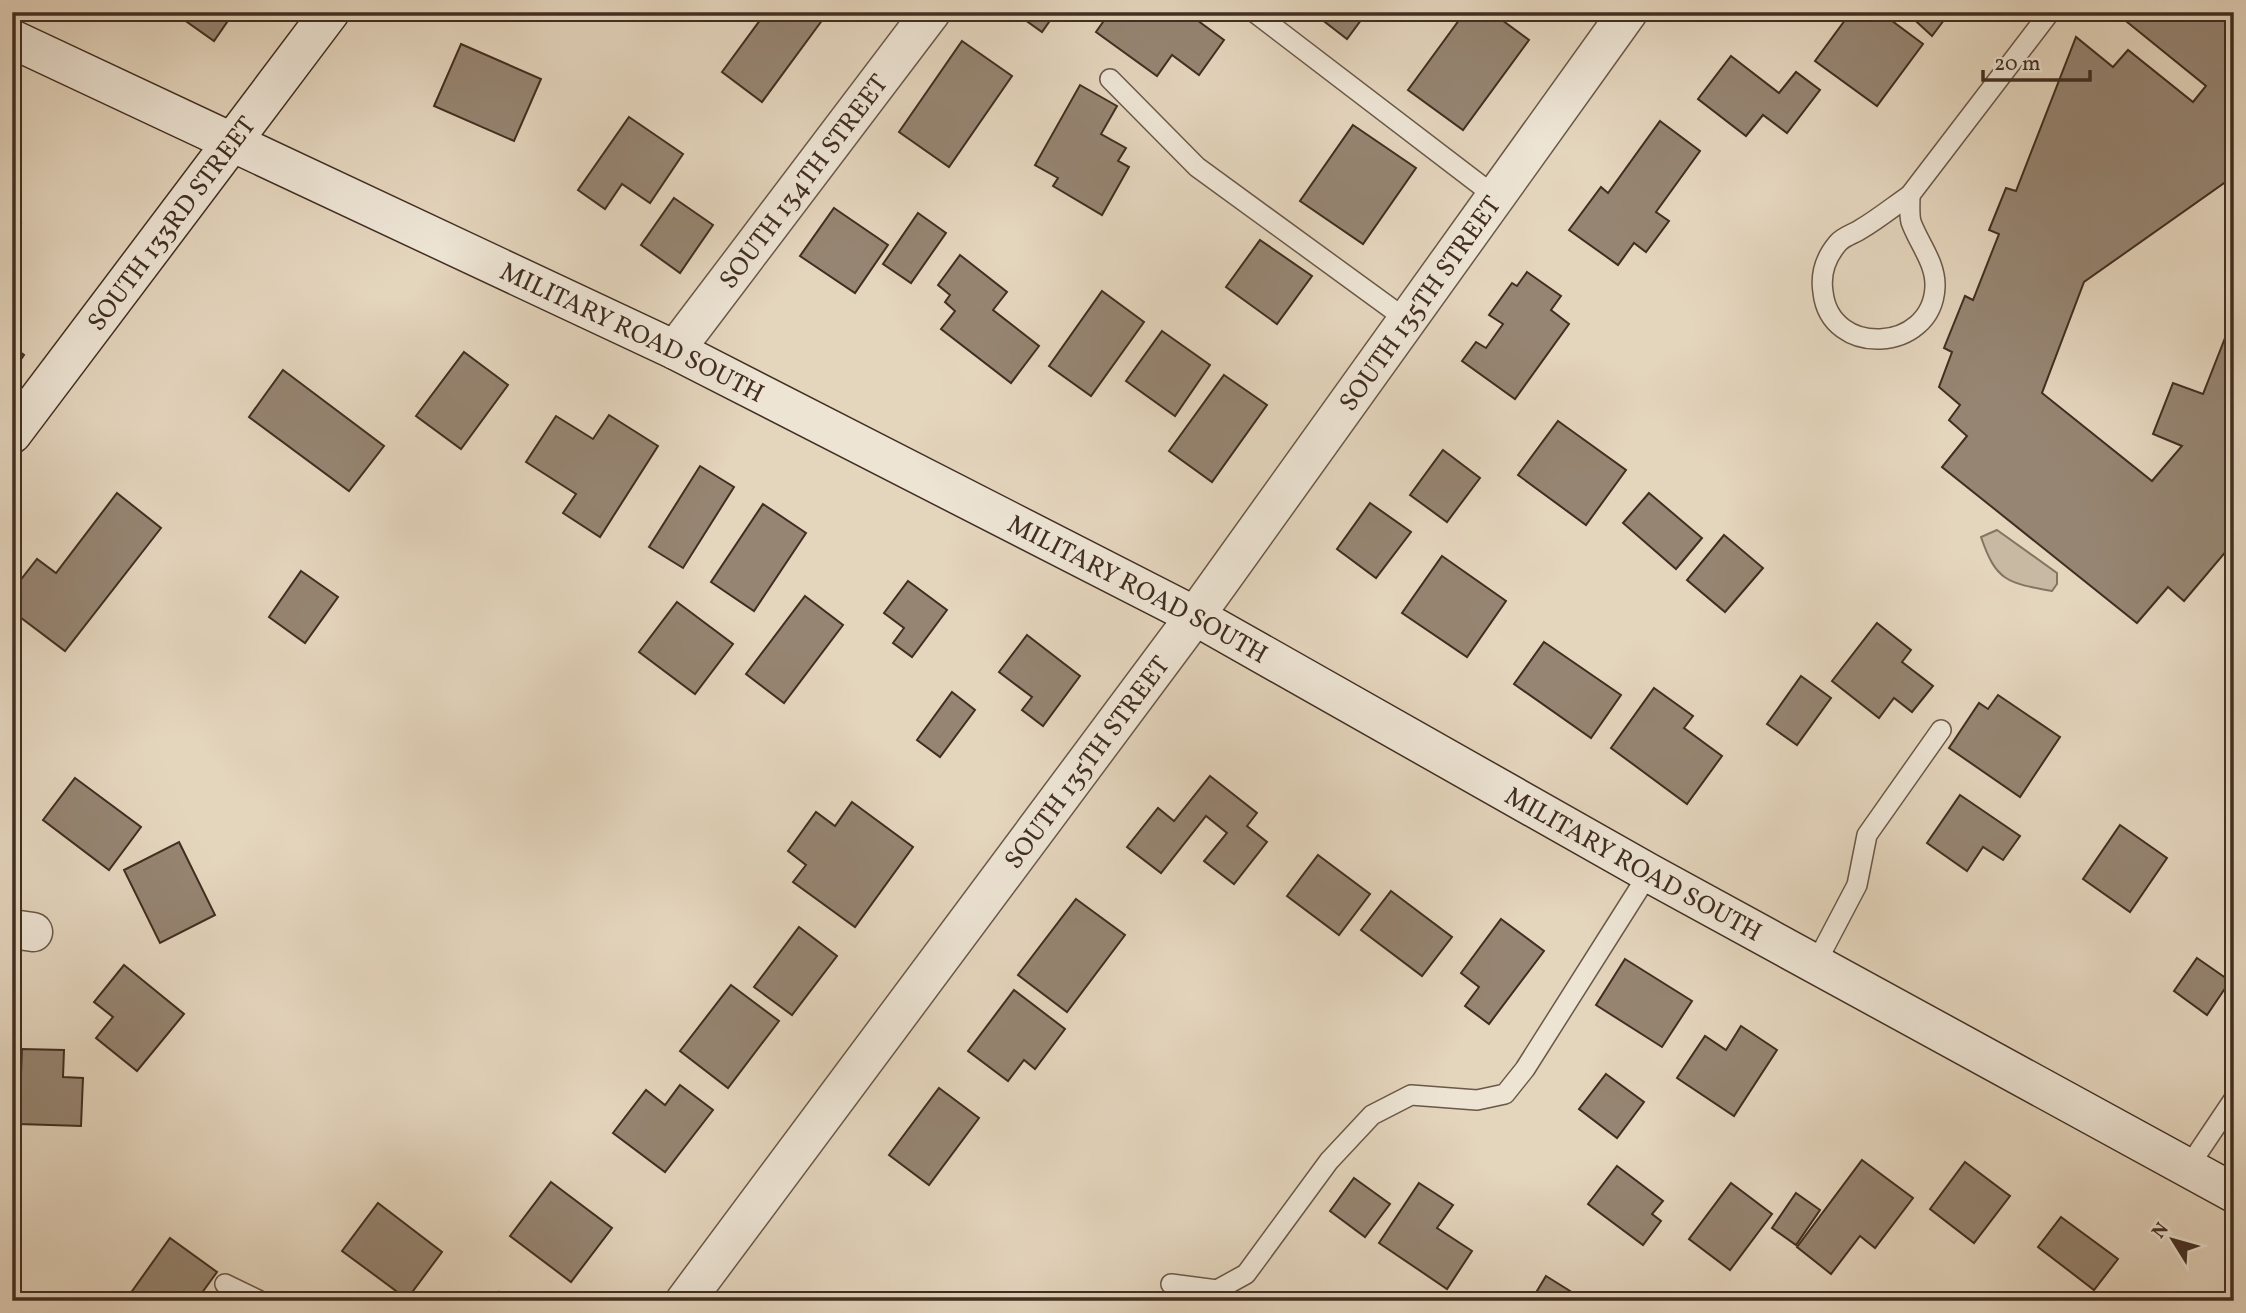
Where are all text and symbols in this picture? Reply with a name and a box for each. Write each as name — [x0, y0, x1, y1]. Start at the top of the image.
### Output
scale bar — [1983, 38, 2090, 82]
text: 20 m — [1994, 50, 2040, 79]
street label: SOUTH 134TH STREET — [712, 68, 897, 297]
street label: SOUTH 133RD STREET — [80, 110, 265, 339]
street label: SOUTH 135TH STREET — [1331, 189, 1510, 419]
street label: MILITARY ROAD SOUTH — [494, 254, 770, 413]
street label: MILITARY ROAD SOUTH — [1001, 507, 1274, 673]
street label: SOUTH 135TH STREET — [997, 649, 1179, 877]
street label: MILITARY ROAD SOUTH — [1497, 779, 1768, 951]
north arrow — [2138, 1204, 2208, 1274]
text: N — [2146, 1217, 2176, 1244]

